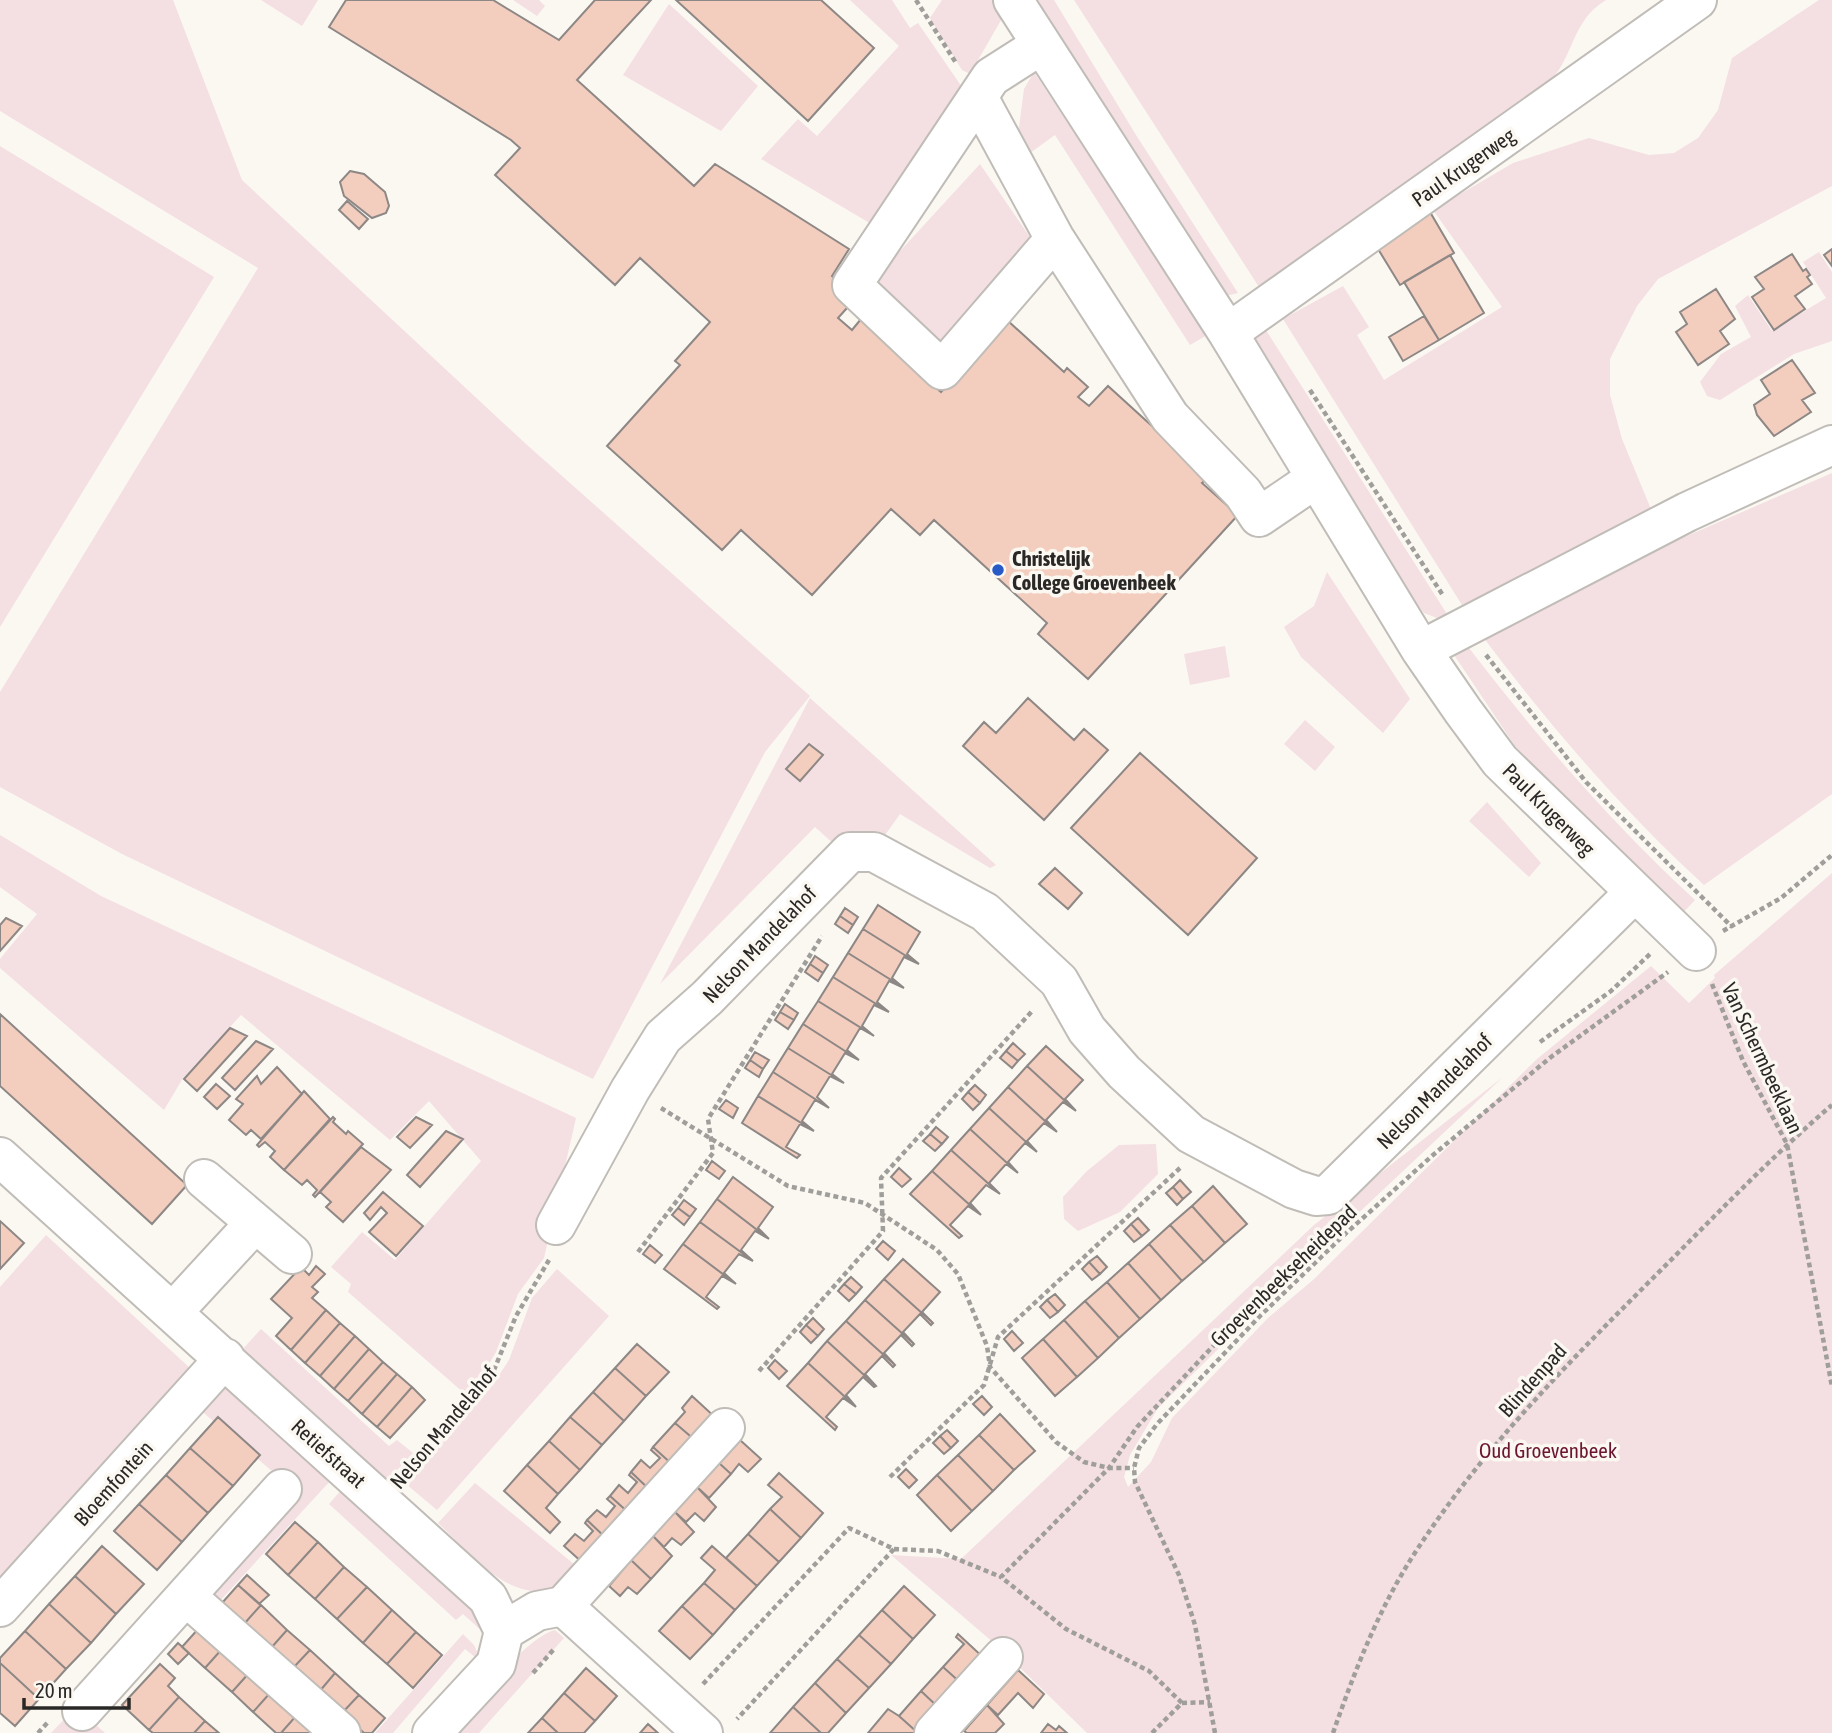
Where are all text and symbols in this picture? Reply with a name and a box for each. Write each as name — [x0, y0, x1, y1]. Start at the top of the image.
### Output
street label: Paul Krugerweg — [1407, 123, 1519, 211]
place label: Christelijk College Groevenbeek — [1012, 546, 1176, 594]
marker: Christelijk College Groevenbeek — [990, 562, 1006, 578]
street label: Paul Krugerweg — [1498, 758, 1600, 860]
street label: Nelson Mandelahof — [697, 881, 821, 1007]
street label: Van Schermbeeklaan — [1718, 979, 1808, 1137]
street label: Nelson Mandelahof — [1372, 1028, 1497, 1153]
street label: Groevenbeekseheidepad — [1205, 1199, 1361, 1351]
street label: Blindenpad — [1493, 1339, 1571, 1421]
street label: Nelson Mandelahof — [385, 1361, 501, 1493]
street label: Retiefstraat — [287, 1414, 371, 1492]
street label: Bloemfontein — [69, 1436, 157, 1530]
park label: Oud Groevenbeek — [1479, 1438, 1617, 1462]
scale bar — [24, 1666, 130, 1710]
text: 20 m — [35, 1678, 73, 1702]

